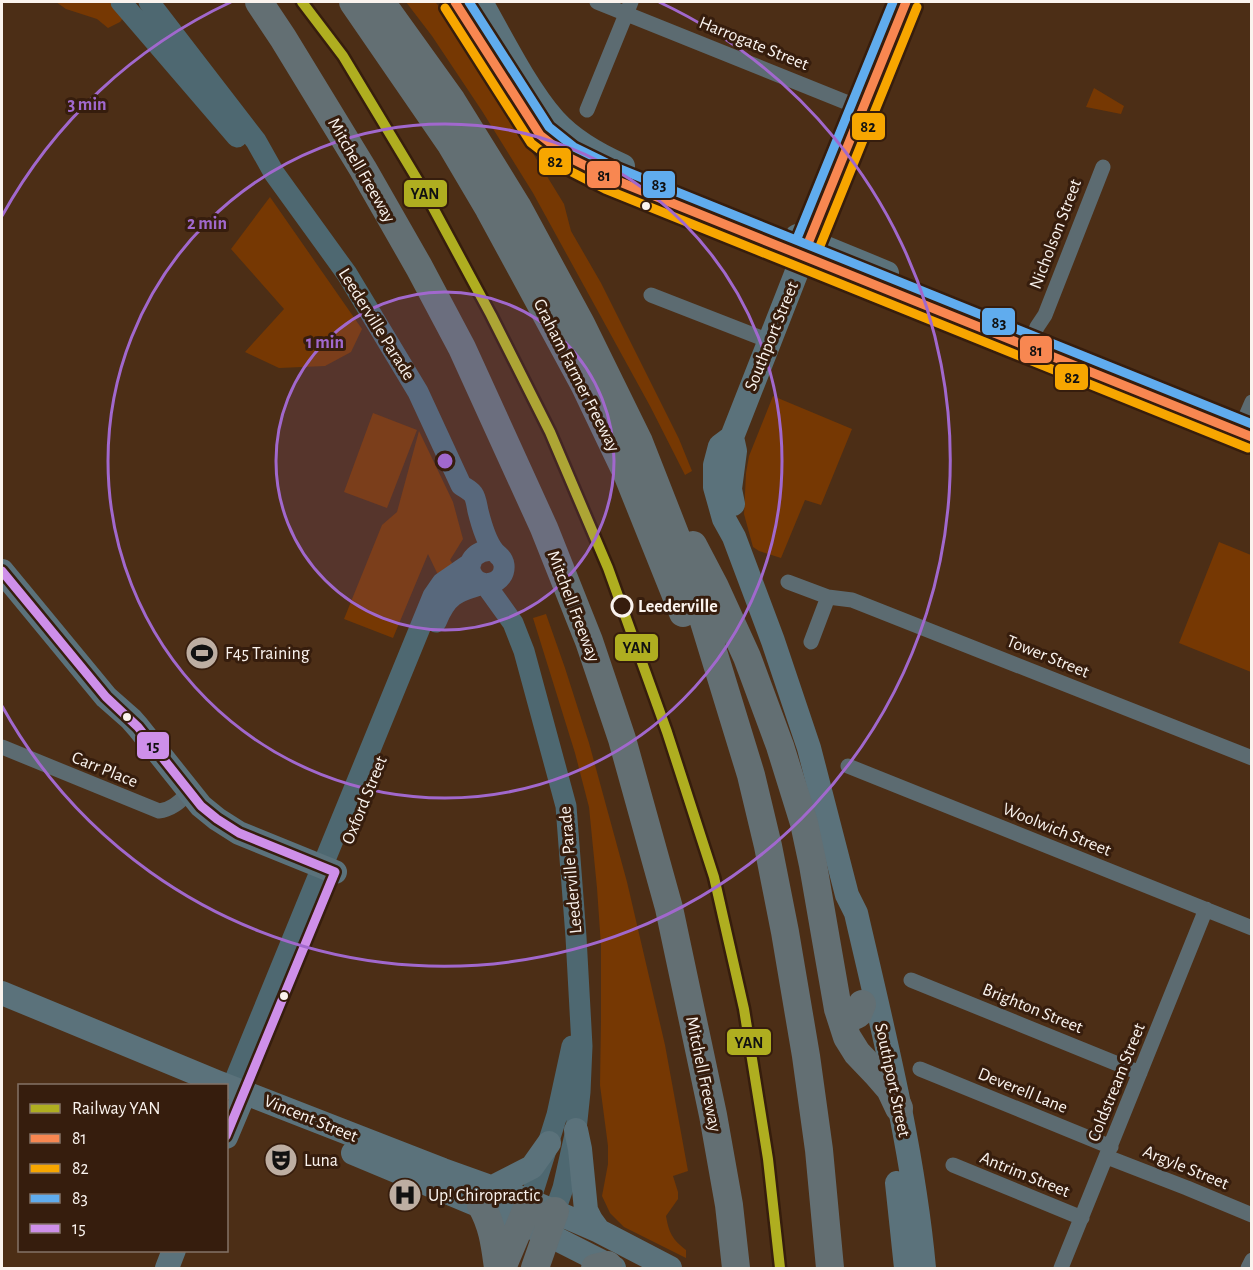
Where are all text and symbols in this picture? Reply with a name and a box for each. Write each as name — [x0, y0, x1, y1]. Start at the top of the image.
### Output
street label: Harrogate Street — [696, 14, 811, 74]
text: 3 min — [67, 96, 107, 114]
line badge: 82 — [851, 112, 886, 141]
street label: Mitchell Freeway — [324, 115, 398, 226]
text: 82 — [860, 119, 876, 135]
line badge: 82 — [538, 147, 572, 176]
text: 82 — [547, 154, 563, 170]
line badge: 81 — [586, 160, 621, 189]
text: 81 — [597, 168, 611, 184]
line badge: 83 — [642, 170, 676, 199]
text: 83 — [652, 177, 666, 193]
street label: Nicholson Street — [1027, 177, 1085, 292]
line badge: YAN — [403, 179, 448, 208]
text: YAN — [411, 186, 439, 202]
unlabelled marker — [640, 200, 652, 212]
text: 2 min — [187, 215, 227, 233]
street label: Leederville Parade — [335, 265, 418, 384]
street label: Southport Street — [742, 279, 802, 394]
street label: Graham Farmer Freeway — [530, 296, 623, 455]
line badge: 83 — [981, 307, 1016, 336]
text: 83 — [992, 315, 1006, 331]
text: 1 min — [306, 334, 344, 352]
line badge: 81 — [1019, 335, 1053, 364]
text: 81 — [1029, 343, 1043, 359]
line badge: 82 — [1054, 363, 1089, 391]
text: 82 — [1064, 370, 1080, 386]
centre of rings — [435, 451, 455, 471]
street label: Mitchell Freeway — [544, 548, 603, 665]
marker: Leederville — [611, 595, 633, 617]
place label: Leederville — [638, 598, 718, 616]
street label: Tower Street — [1004, 632, 1092, 682]
line badge: YAN — [614, 633, 659, 662]
sports icon: F45 Training — [184, 635, 220, 671]
text: YAN — [623, 640, 651, 656]
place label: F45 Training — [225, 645, 310, 663]
unlabelled marker — [121, 711, 133, 723]
line badge: 15 — [136, 731, 170, 760]
text: 15 — [147, 738, 159, 754]
street label: Carr Place — [69, 749, 140, 791]
street label: Oxford Street — [339, 753, 391, 847]
street label: Woolwich Street — [1000, 800, 1114, 860]
street label: Leederville Parade — [556, 805, 586, 935]
street label: Brighton Street — [980, 981, 1086, 1037]
unlabelled marker — [278, 990, 290, 1002]
street label: Mitchell Freeway — [682, 1015, 724, 1134]
street label: Coldstream Street — [1085, 1020, 1149, 1144]
street label: Southport Street — [871, 1022, 913, 1139]
line badge: YAN — [726, 1028, 772, 1056]
text: YAN — [735, 1035, 763, 1051]
street label: Deverell Lane — [975, 1065, 1070, 1117]
legend — [18, 1084, 228, 1252]
street label: Vincent Street — [261, 1092, 360, 1146]
text: Railway YAN — [72, 1100, 161, 1118]
text: 81 — [72, 1130, 87, 1148]
theatre icon: Luna — [263, 1142, 299, 1178]
street label: Argyle Street — [1140, 1143, 1231, 1193]
street label: Antrim Street — [977, 1149, 1072, 1201]
place label: Luna — [304, 1152, 338, 1170]
text: 82 — [72, 1160, 89, 1178]
hospital icon: Up! Chiropractic — [387, 1177, 423, 1213]
place label: Up! Chiropractic — [428, 1187, 540, 1205]
text: 83 — [72, 1190, 88, 1208]
text: 15 — [72, 1220, 86, 1238]

